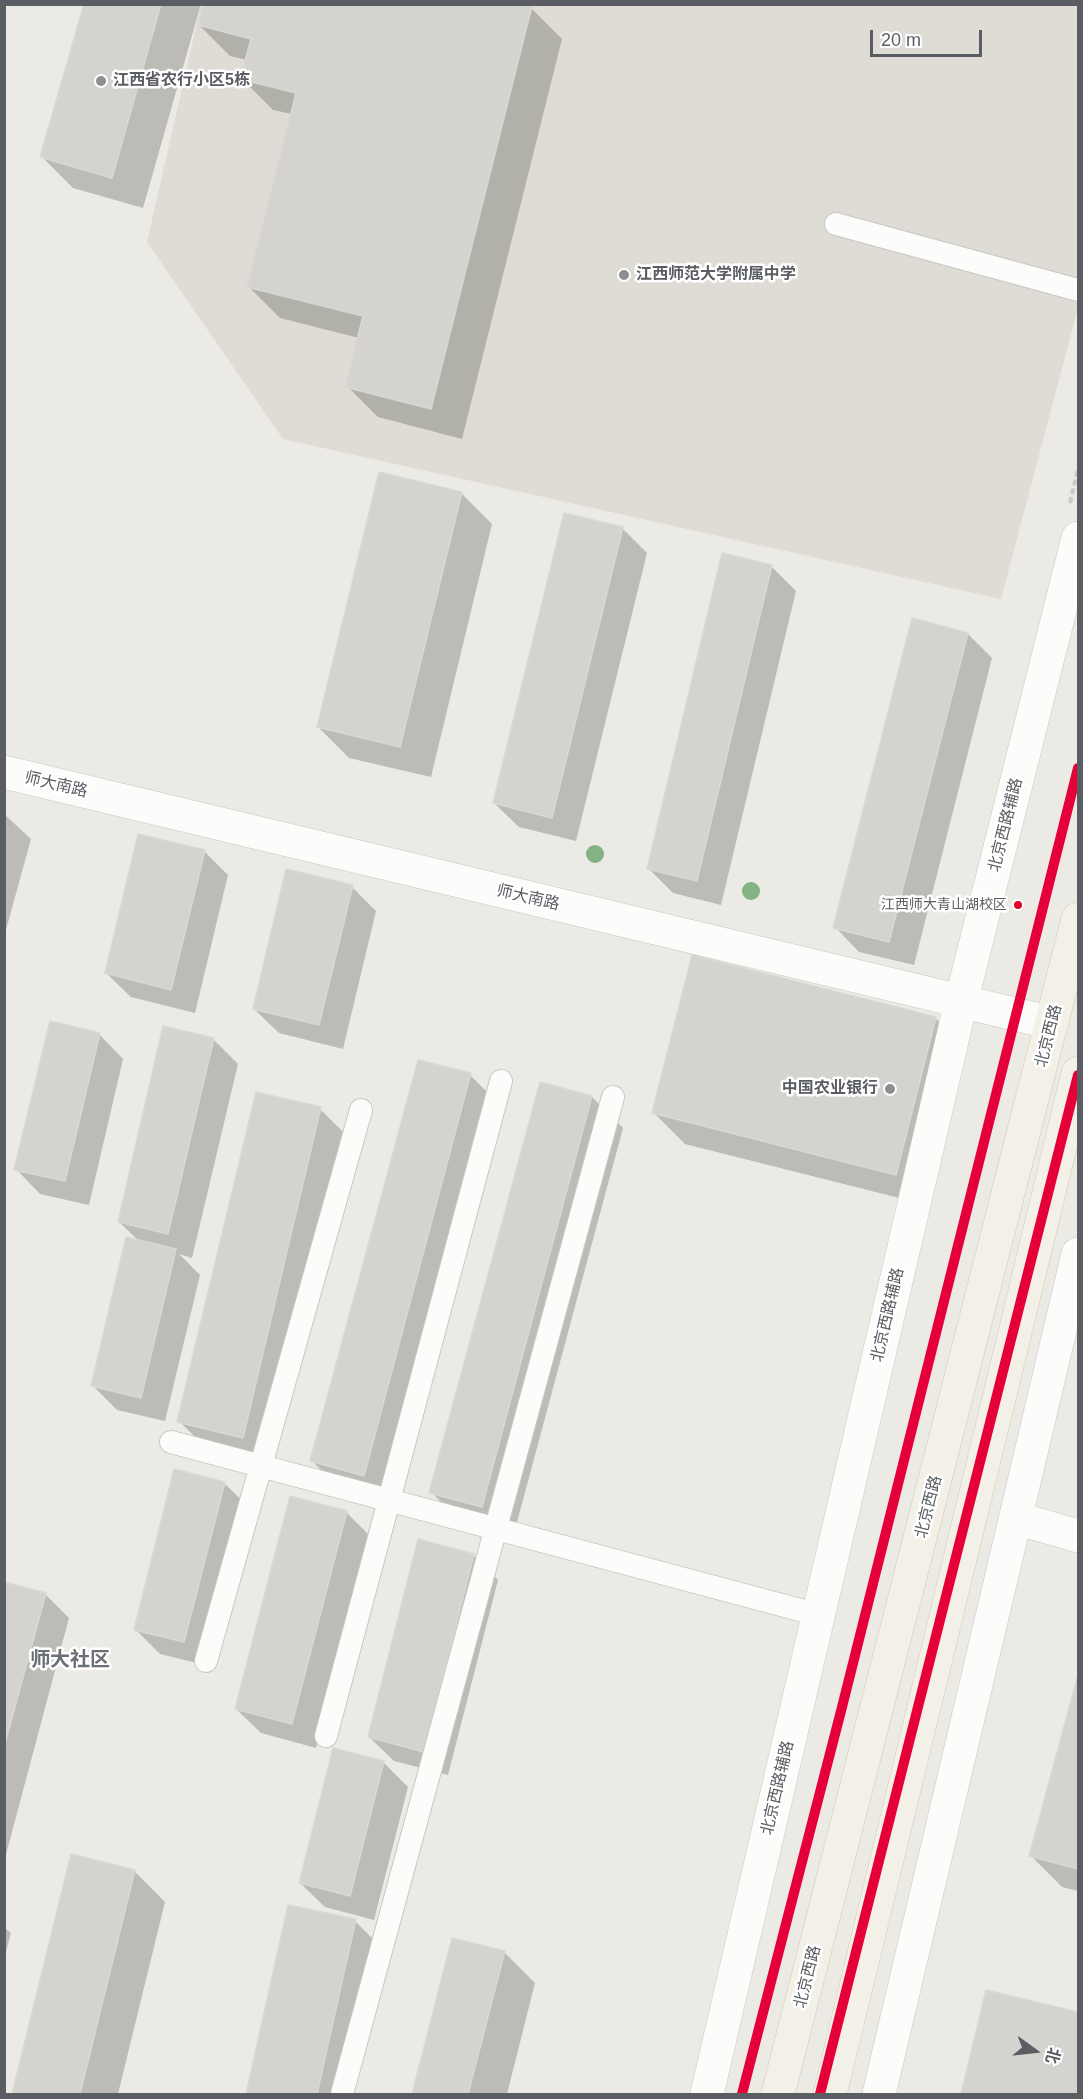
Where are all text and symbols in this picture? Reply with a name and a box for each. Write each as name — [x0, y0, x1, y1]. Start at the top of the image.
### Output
scale bar — [873, 18, 986, 56]
text: 20 m — [881, 30, 921, 50]
place label: 江西省农行小区5栋 — [113, 71, 250, 91]
marker: 江西省农行小区5栋 — [94, 74, 108, 88]
place label: 江西师范大学附属中学 — [636, 265, 796, 285]
marker: 江西师范大学附属中学 — [617, 268, 631, 282]
street label: 师大南路 — [23, 768, 89, 802]
street label: 北京西路辅路 — [985, 776, 1027, 874]
street label: 师大南路 — [495, 881, 561, 915]
place label: 江西师大青山湖校区 — [881, 897, 1007, 913]
marker: 江西师大青山湖校区 — [1012, 899, 1024, 911]
street label: 北京西路 — [1032, 1003, 1066, 1069]
place label: 中国农业银行 — [782, 1079, 878, 1099]
marker: 中国农业银行 — [883, 1082, 897, 1096]
street label: 北京西路辅路 — [868, 1266, 908, 1364]
street label: 北京西路 — [912, 1474, 946, 1540]
district label: 师大社区 — [30, 1648, 110, 1672]
street label: 北京西路辅路 — [758, 1739, 798, 1837]
street label: 北京西路 — [791, 1944, 825, 2010]
north arrow — [1005, 2021, 1065, 2081]
text: 北 — [1043, 2046, 1063, 2066]

